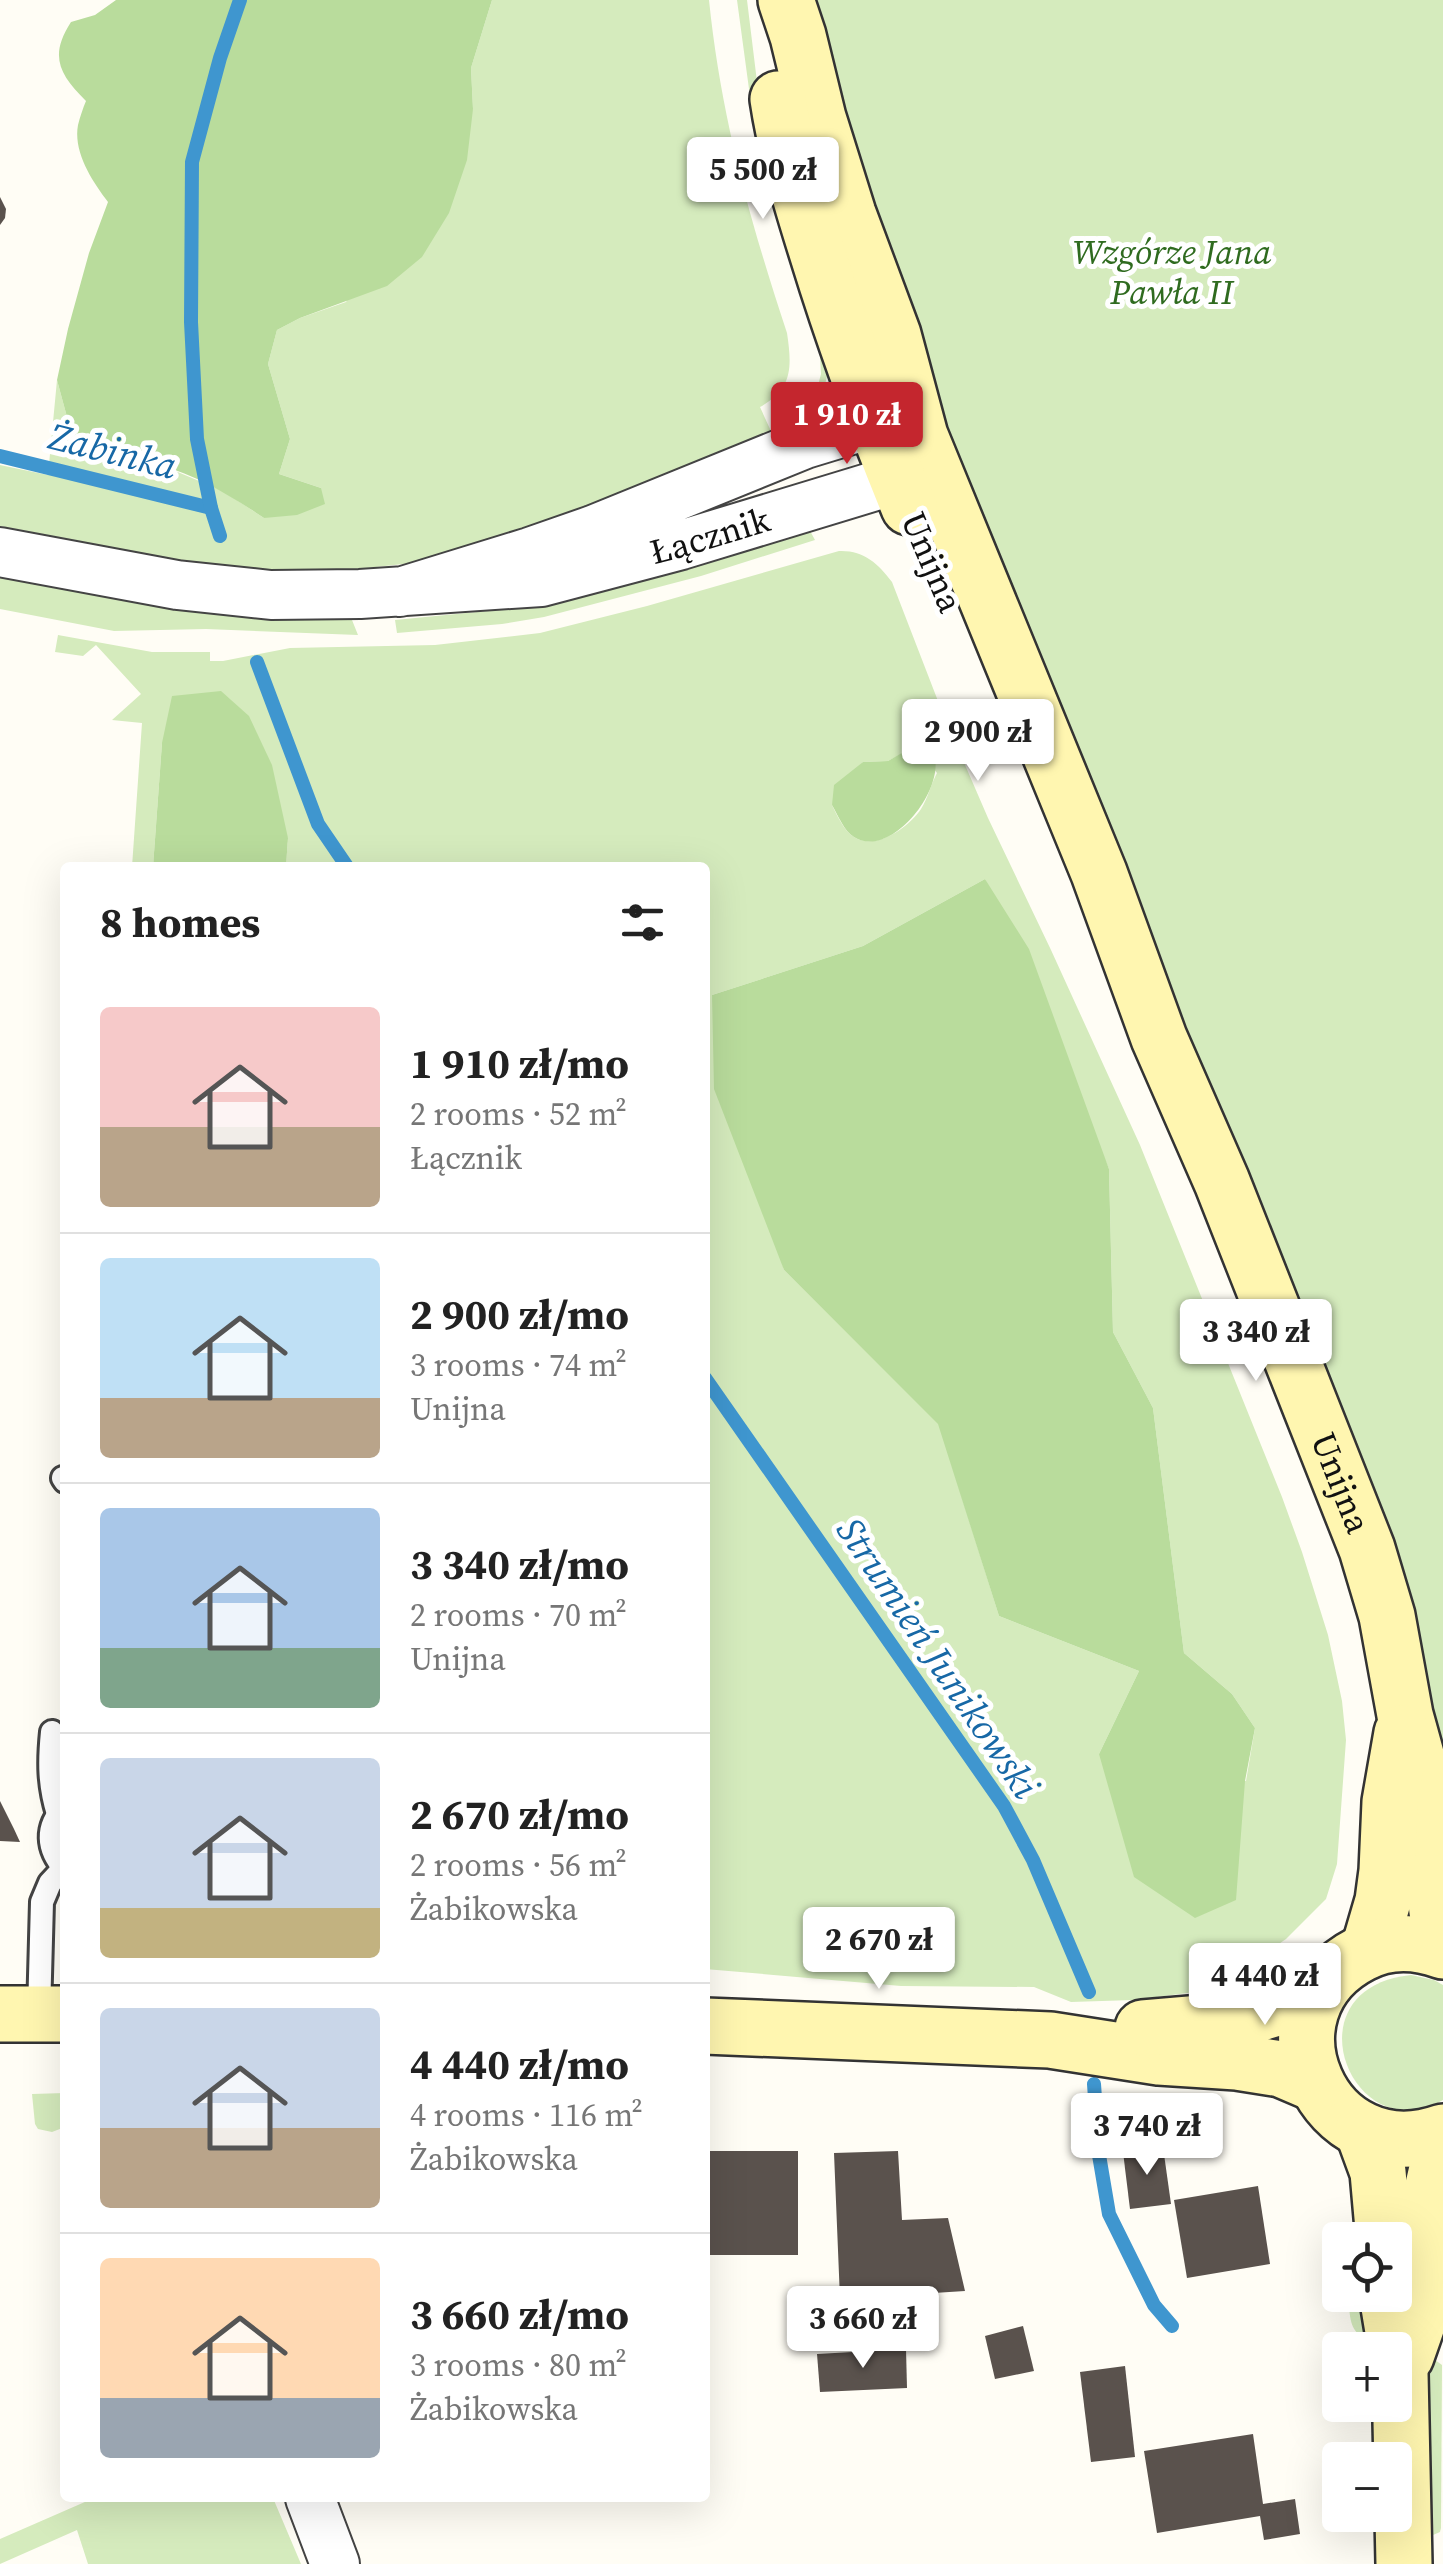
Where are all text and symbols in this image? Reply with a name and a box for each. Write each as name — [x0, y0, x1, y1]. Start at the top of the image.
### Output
pin: 5 500 zł — [660, 137, 866, 222]
text: 5 500 zł — [709, 147, 817, 191]
park label: Wzgórze Jana Pawła II — [1072, 228, 1272, 316]
pin: 1 910 zł — [744, 382, 950, 467]
text: 1 910 zł — [793, 392, 901, 436]
water label: Żabinka — [43, 410, 182, 492]
street label: Łącznik — [645, 495, 776, 576]
street label: Unijna — [889, 504, 975, 620]
pin: 2 900 zł — [875, 699, 1081, 784]
text: 2 900 zł — [924, 709, 1032, 753]
text: 8 homes — [100, 893, 260, 951]
icon: filters — [615, 895, 670, 950]
text: 1 910 zł/mo — [410, 1034, 629, 1092]
icon: home — [180, 1047, 300, 1167]
text: 2 rooms · 52 m² — [410, 1092, 627, 1136]
text: Łącznik — [410, 1136, 522, 1180]
text: 2 900 zł/mo — [410, 1285, 629, 1343]
icon: home — [180, 1298, 300, 1418]
pin: 3 340 zł — [1153, 1299, 1359, 1384]
text: 3 340 zł — [1202, 1309, 1310, 1353]
text: 3 rooms · 74 m² — [410, 1343, 627, 1387]
text: Unijna — [410, 1387, 506, 1431]
street label: Unijna — [1299, 1425, 1382, 1541]
water label: Strumień Junikowski — [825, 1507, 1052, 1809]
text: 3 340 zł/mo — [410, 1535, 629, 1593]
icon: home — [180, 1548, 300, 1668]
text: 2 rooms · 70 m² — [410, 1593, 627, 1637]
text: Unijna — [410, 1637, 506, 1681]
text: 2 670 zł/mo — [410, 1785, 629, 1843]
icon: home — [180, 1798, 300, 1918]
text: 2 rooms · 56 m² — [410, 1843, 627, 1887]
text: Żabikowska — [410, 1887, 578, 1931]
pin: 2 670 zł — [776, 1907, 982, 1992]
text: 2 670 zł — [825, 1917, 933, 1961]
pin: 4 440 zł — [1162, 1943, 1368, 2028]
text: 4 440 zł — [1211, 1953, 1319, 1997]
text: 4 440 zł/mo — [410, 2035, 629, 2093]
icon: home — [180, 2048, 300, 2168]
text: 4 rooms · 116 m² — [410, 2093, 643, 2137]
pin: 3 740 zł — [1044, 2093, 1250, 2178]
text: 3 740 zł — [1093, 2103, 1201, 2147]
text: Żabikowska — [410, 2137, 578, 2181]
map controls — [1322, 2222, 1412, 2532]
button: locate — [1322, 2222, 1412, 2312]
text: 3 660 zł/mo — [410, 2285, 629, 2343]
pin: 3 660 zł — [760, 2286, 966, 2371]
text: 3 660 zł — [809, 2296, 917, 2340]
icon: home — [180, 2298, 300, 2418]
button: + — [1322, 2332, 1412, 2422]
text: 3 rooms · 80 m² — [410, 2343, 627, 2387]
text: Żabikowska — [410, 2387, 578, 2431]
button: − — [1322, 2442, 1412, 2532]

